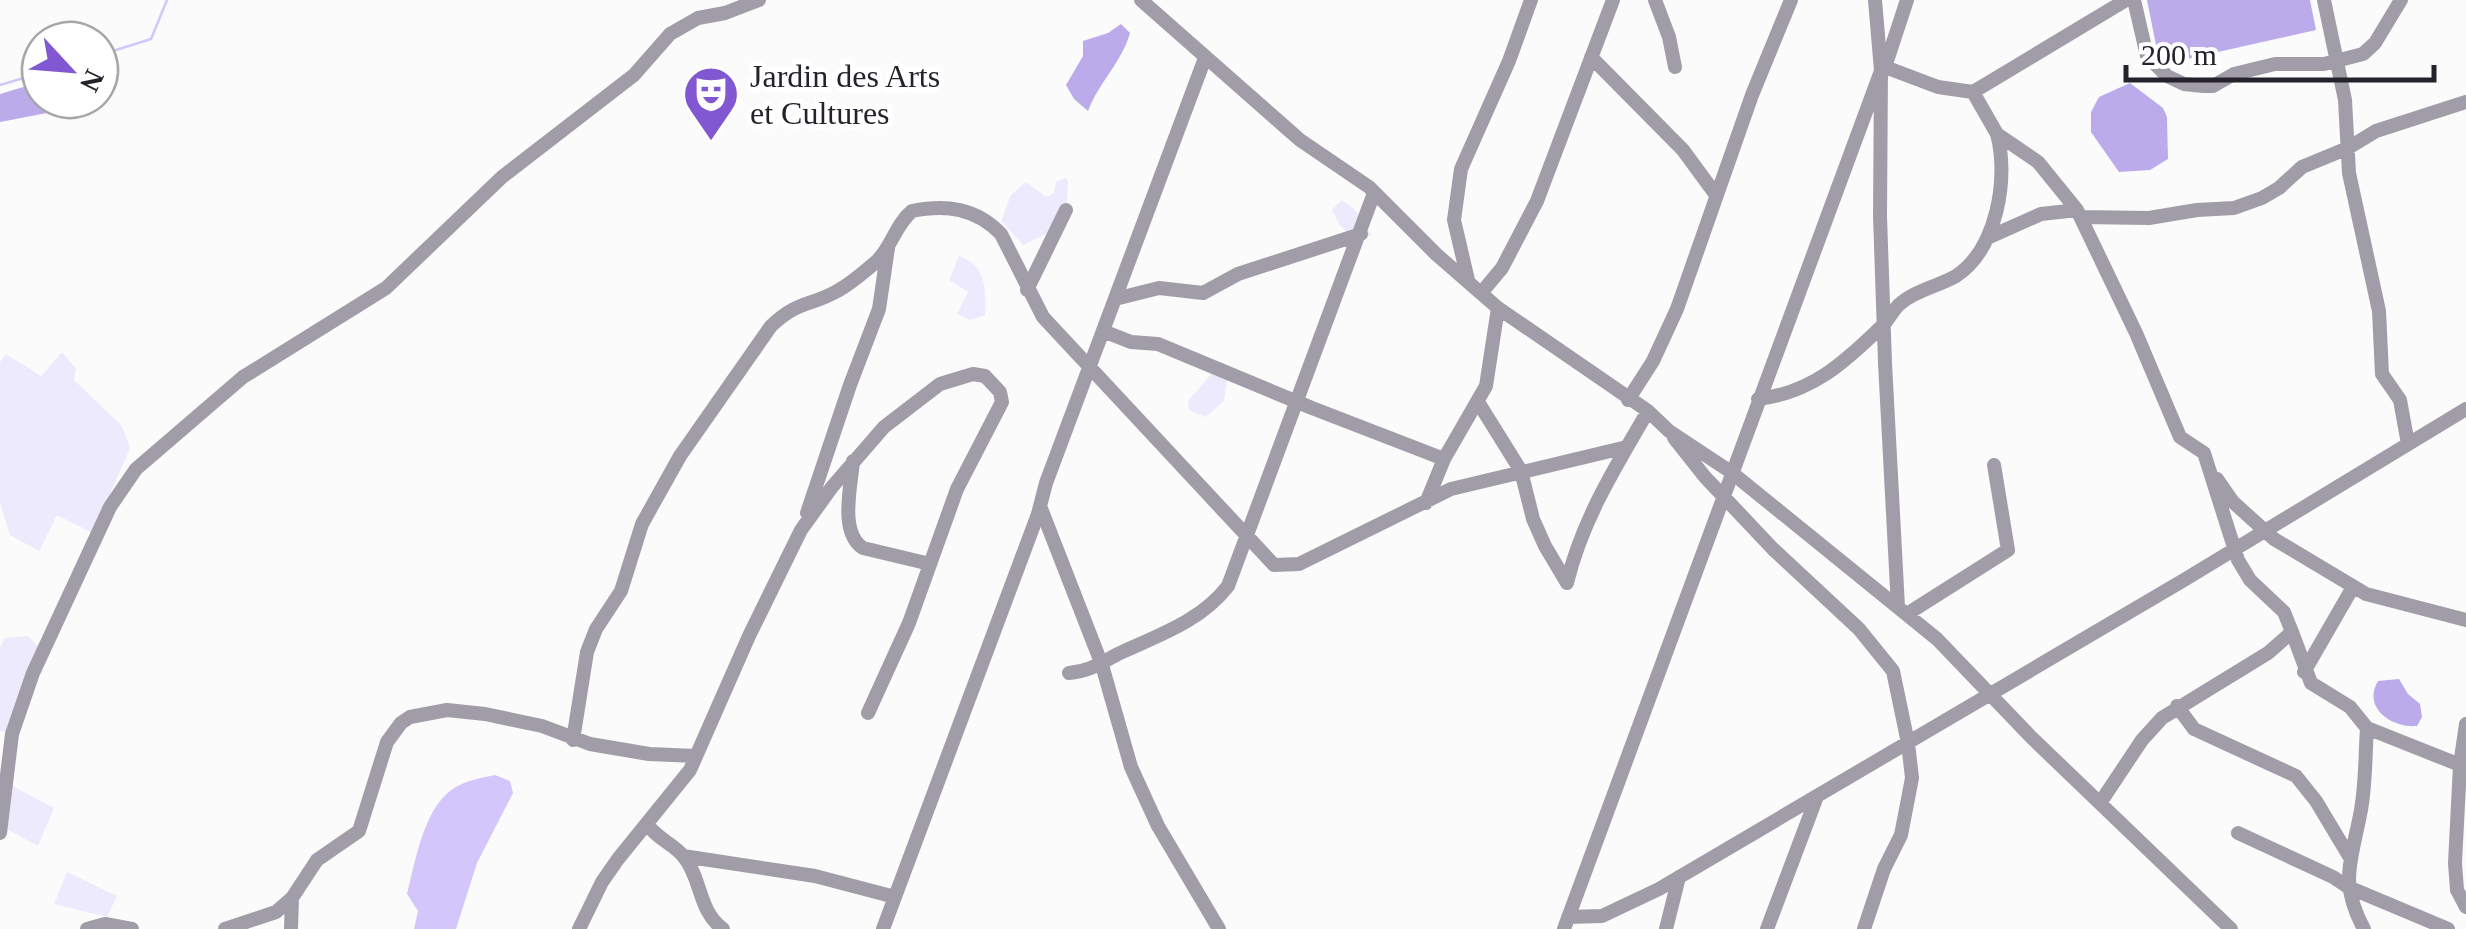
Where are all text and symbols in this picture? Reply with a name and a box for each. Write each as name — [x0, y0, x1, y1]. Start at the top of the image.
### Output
north arrow — [20, 20, 120, 120]
scale bar — [2126, 20, 2434, 82]
text: 200 m — [2141, 38, 2217, 71]
place label: Jardin des Arts et Cultures — [750, 58, 940, 131]
theatre icon: Jardin des Arts et Cultures — [681, 64, 741, 143]
text: N — [74, 65, 110, 97]

